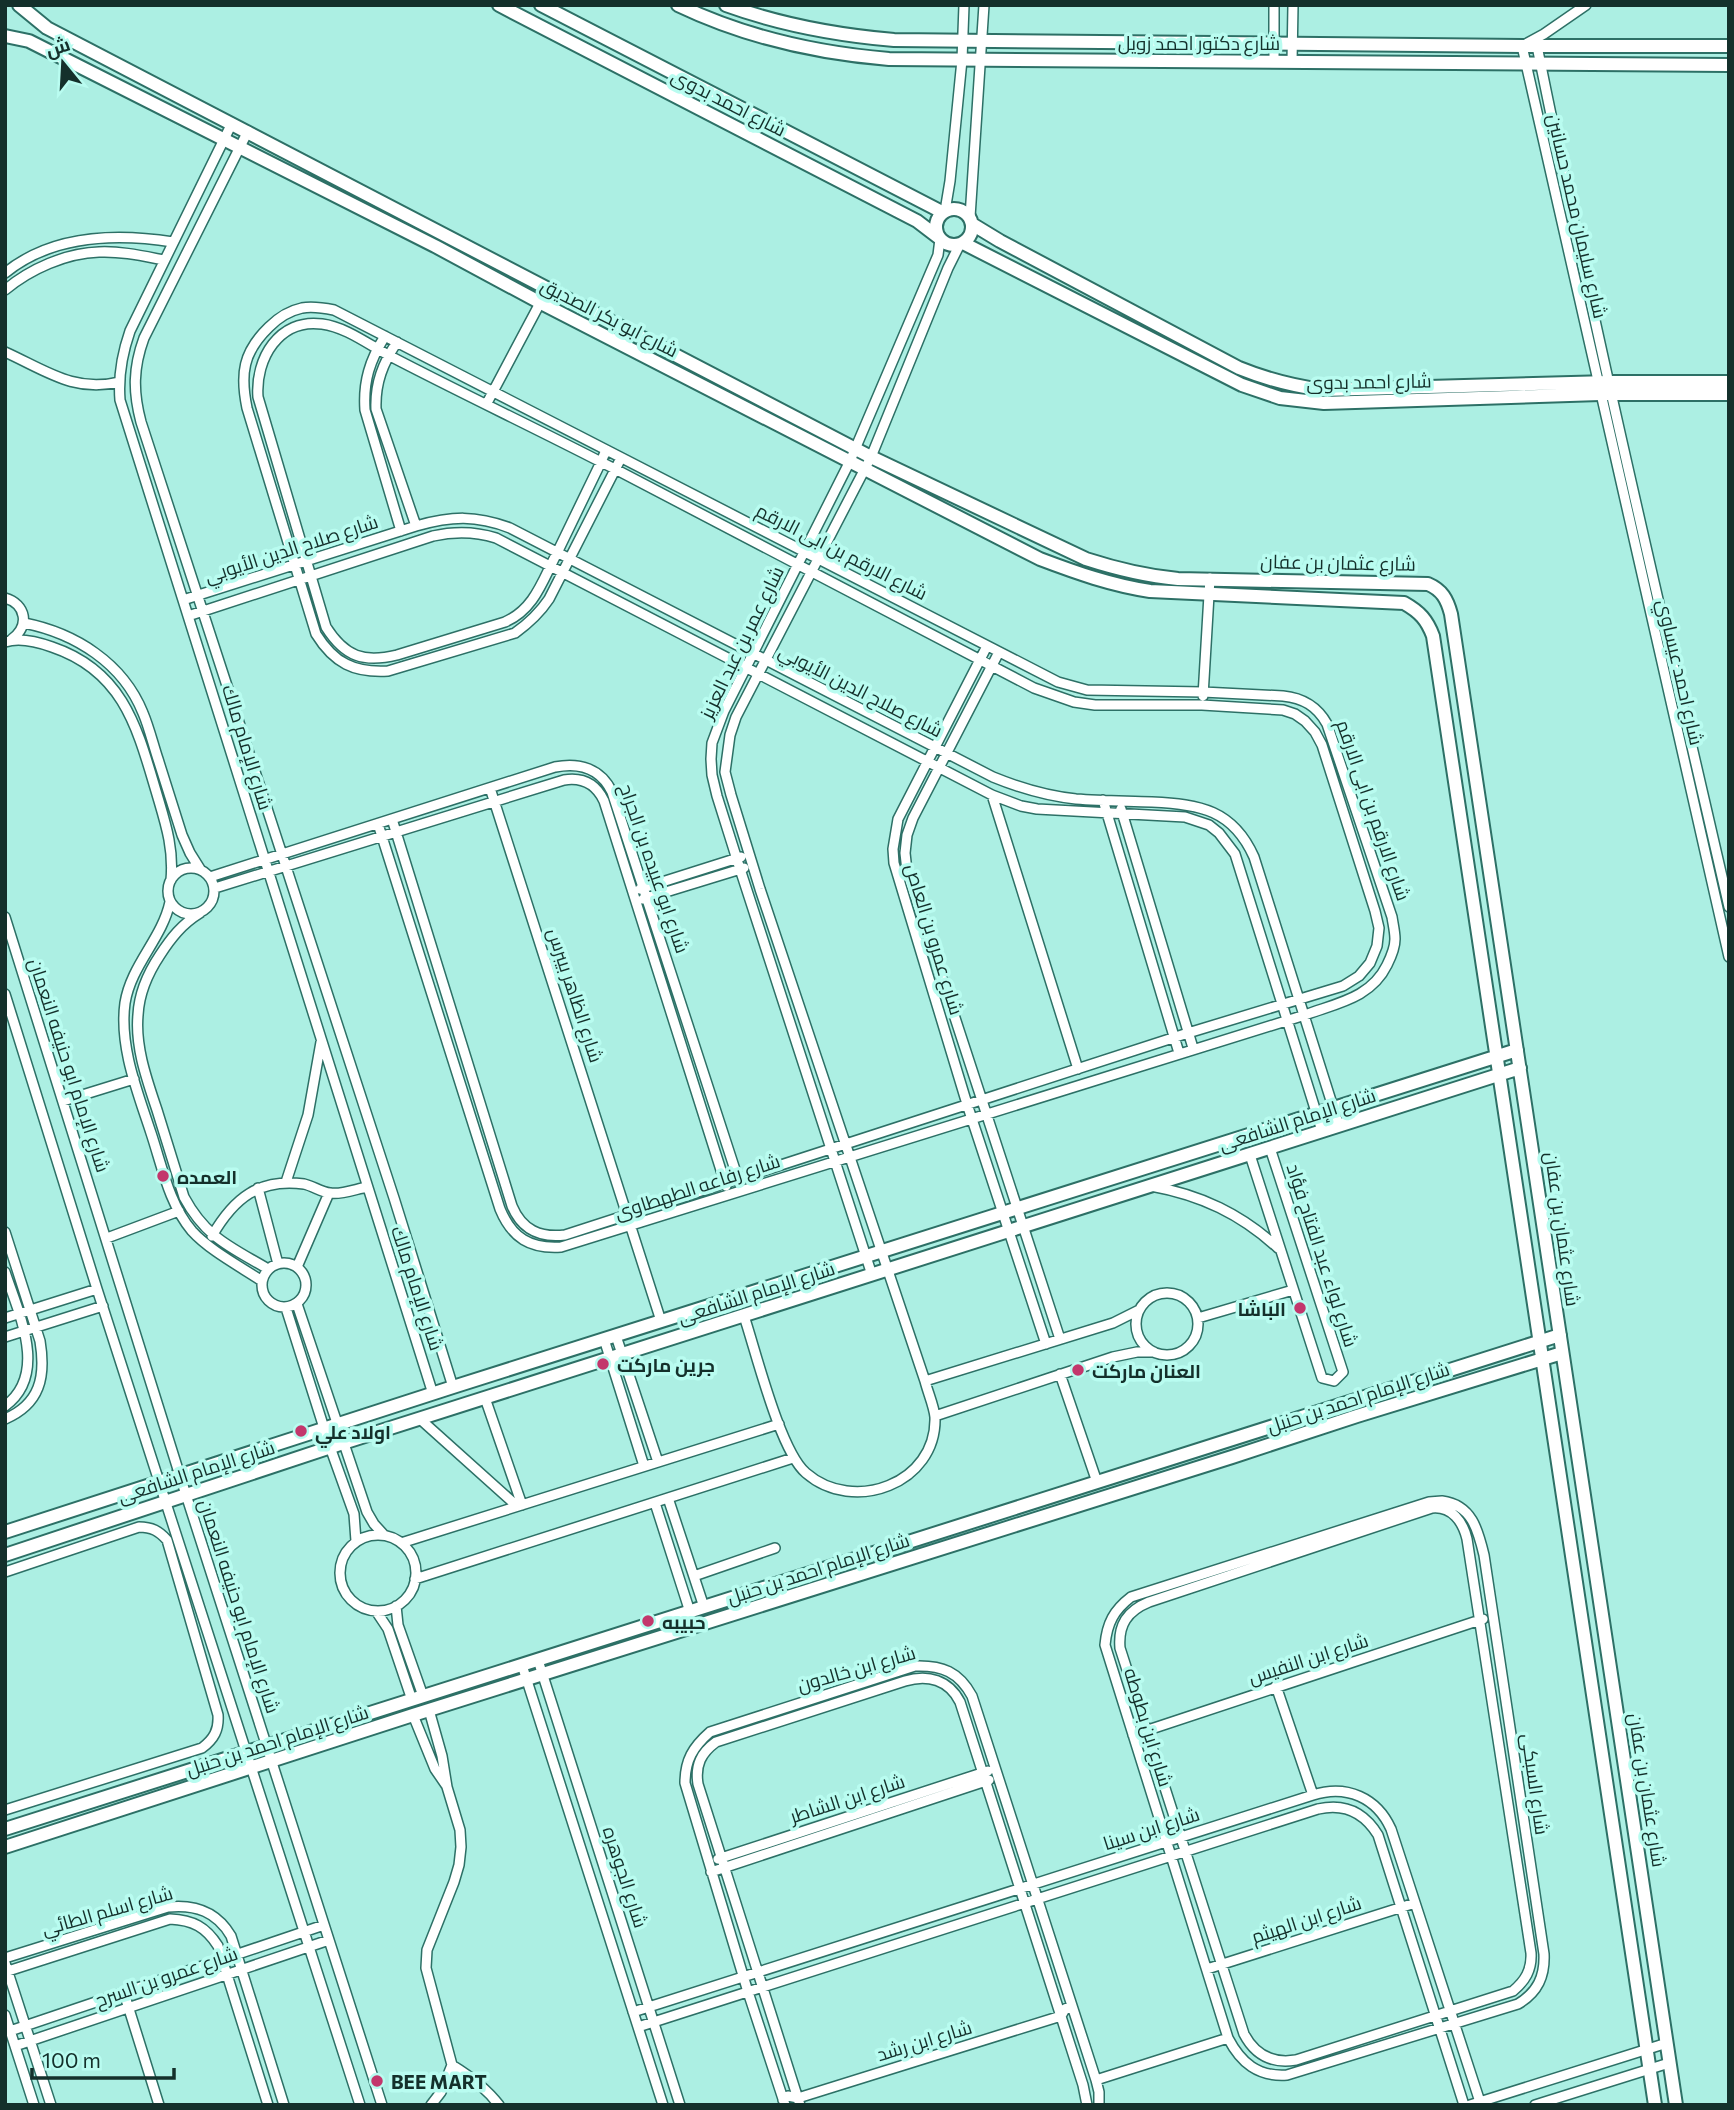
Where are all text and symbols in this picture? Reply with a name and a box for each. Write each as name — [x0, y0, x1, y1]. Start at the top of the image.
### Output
north arrow — [28, 28, 98, 98]
street label: شارع دكتور احمد زويل — [1118, 31, 1280, 57]
text: ش — [42, 32, 73, 62]
street label: شارع احمد بدوى — [667, 63, 790, 143]
street label: شارع سليمان محمد حسانين — [1540, 112, 1613, 321]
street label: شارع ابو بكر الصديق — [536, 272, 682, 364]
street label: شارع احمد بدوى — [1306, 368, 1432, 397]
street label: شارع الارقم بن ابى الارقم — [751, 498, 932, 607]
street label: شارع صلاح الدين الأيوبي — [201, 509, 382, 591]
street label: شارع عثمان بن عفان — [1260, 549, 1416, 578]
street label: شارع عمر بن عبد العزيز — [694, 562, 791, 724]
street label: شارع احمد عيساوي — [1649, 597, 1709, 748]
street label: شارع صلاح الدين الأيوبي — [773, 639, 947, 745]
street label: شارع الإمام مالك — [215, 682, 278, 813]
street label: شارع الارقم بن ابى الارقم — [1329, 717, 1416, 904]
street label: شارع ابو عبيده بن الجراح — [612, 780, 695, 957]
street label: شارع عمرو بن العاص — [898, 861, 969, 1018]
street label: شارع الظاهر بيبرس — [541, 925, 609, 1066]
street label: شارع الإمام ابو حنيفه النعمان — [22, 955, 115, 1176]
street label: شارع الإمام الشافعى — [1216, 1083, 1379, 1158]
street label: شارع رفاعه الطهطاوى — [611, 1148, 784, 1226]
street label: شارع عثمان بن عفان — [1538, 1150, 1585, 1308]
street label: شارع لواء عبد الفتاح فؤاد — [1280, 1160, 1364, 1351]
place label: العمده — [177, 1165, 237, 1188]
marker: العمده — [155, 1168, 171, 1184]
street label: شارع الإمام مالك — [384, 1223, 449, 1354]
street label: شارع الإمام الشافعى — [675, 1256, 838, 1331]
place label: الباشا — [1237, 1297, 1286, 1320]
marker: الباشا — [1292, 1300, 1308, 1316]
place label: جرين ماركت — [617, 1353, 715, 1377]
marker: جرين ماركت — [595, 1356, 611, 1372]
street label: شارع الإمام احمد بن حنبل — [1264, 1357, 1453, 1440]
place label: العنان ماركت — [1092, 1359, 1201, 1383]
marker: العنان ماركت — [1070, 1362, 1086, 1378]
place label: اولاد علي — [315, 1420, 391, 1448]
marker: اولاد علي — [293, 1423, 309, 1439]
street label: شارع الإمام الشافعى — [115, 1435, 278, 1510]
street label: شارع الإمام ابو حنيفه النعمان — [192, 1496, 285, 1717]
street label: شارع الإمام احمد بن حنبل — [724, 1528, 913, 1611]
place label: حبيبه — [662, 1610, 706, 1633]
marker: حبيبه — [640, 1613, 656, 1629]
street label: شارع ابن النفيس — [1245, 1628, 1372, 1691]
street label: شارع ابن خالدون — [794, 1640, 919, 1699]
street label: شارع ابن بطوطه — [1117, 1665, 1178, 1790]
street label: شارع الإمام احمد بن حنبل — [183, 1700, 372, 1783]
street label: شارع عثمان بن عفان — [1622, 1711, 1672, 1869]
street label: شارع السبكى — [1515, 1732, 1554, 1837]
street label: شارع ابن الشاطر — [786, 1769, 908, 1831]
street label: شارع ابن سينا — [1100, 1802, 1203, 1857]
street label: شارع الجوهره — [596, 1823, 653, 1931]
street label: شارع اسلم الطائي — [39, 1880, 176, 1944]
street label: شارع ابن الهيثم — [1248, 1890, 1365, 1950]
street label: شارع عمرو بن السرح — [92, 1941, 241, 2014]
street label: شارع ابن رشد — [874, 2015, 975, 2068]
scale bar — [32, 2036, 173, 2080]
text: 100 m — [42, 2047, 101, 2072]
place label: BEE MART — [391, 2070, 487, 2093]
marker: BEE MART — [369, 2073, 385, 2089]

